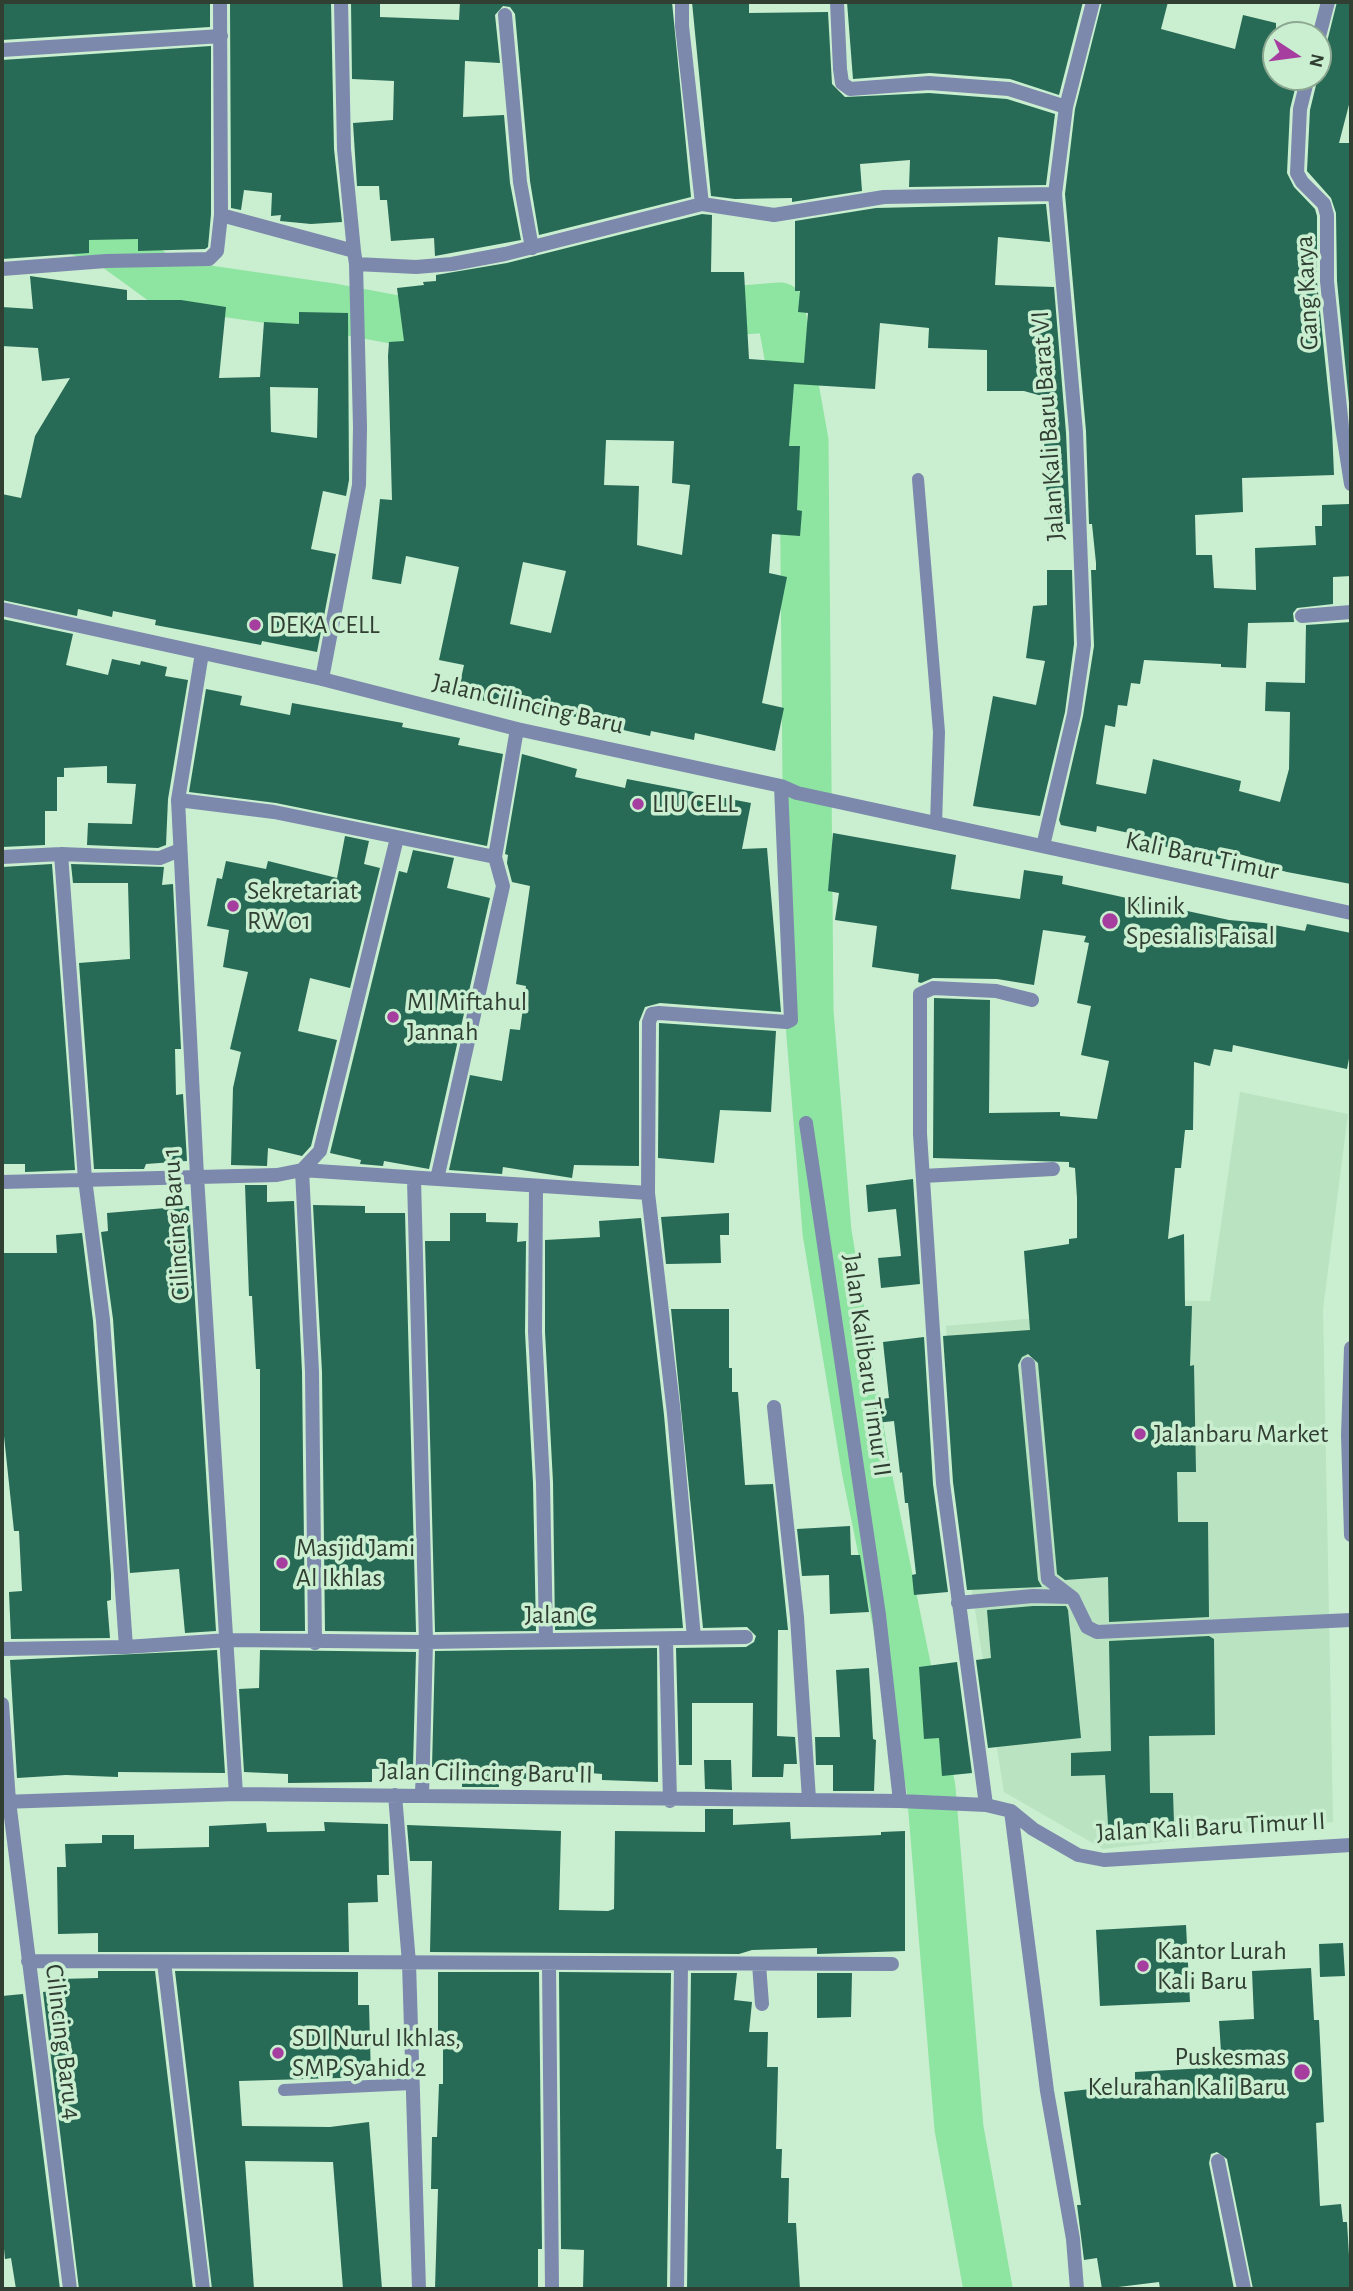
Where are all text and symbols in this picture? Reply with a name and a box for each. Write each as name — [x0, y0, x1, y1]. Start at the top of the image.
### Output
north arrow — [1262, 21, 1332, 91]
text: N — [1305, 52, 1327, 69]
street label: Gang Karya — [1288, 235, 1326, 351]
street label: Jalan Kali Baru Barat VI — [1024, 310, 1072, 542]
place label: DEKA CELL — [269, 609, 380, 641]
marker: DEKA CELL — [247, 617, 263, 633]
street label: Jalan Cilincing Baru — [429, 667, 627, 741]
place label: LIU CELL — [652, 788, 738, 820]
marker: LIU CELL — [630, 796, 646, 812]
street label: Kali Baru Timur — [1123, 825, 1281, 887]
place label: Sekretariat RW 01 — [247, 875, 358, 936]
place label: Klinik Spesialis Faisal — [1126, 890, 1275, 951]
marker: Sekretariat RW 01 — [225, 898, 241, 914]
marker: Klinik Spesialis Faisal — [1100, 911, 1120, 931]
place label: MI Miftahul Jannah — [407, 986, 527, 1048]
marker: MI Miftahul Jannah — [385, 1009, 401, 1025]
street label: Cilincing Baru 1 — [155, 1146, 197, 1302]
street label: Jalan Kalibaru Timur II — [836, 1252, 898, 1478]
place label: Jalanbaru Market — [1154, 1418, 1328, 1450]
marker: Jalanbaru Market — [1132, 1426, 1148, 1442]
place label: Masjid Jami Al Ikhlas — [296, 1532, 415, 1594]
marker: Masjid Jami Al Ikhlas — [274, 1555, 290, 1571]
street label: Jalan C — [525, 1599, 593, 1631]
street label: Jalan Cilincing Baru II — [379, 1756, 593, 1790]
street label: Jalan Kali Baru Timur II — [1096, 1805, 1326, 1849]
place label: Kantor Lurah Kali Baru — [1157, 1935, 1287, 1996]
marker: Kantor Lurah Kali Baru — [1135, 1958, 1151, 1974]
street label: Cilincing Baru 4 — [38, 1962, 88, 2122]
place label: SDI Nurul Ikhlas, SMP Syahid 2 — [292, 2022, 461, 2084]
place label: Puskesmas Kelurahan Kali Baru — [1087, 2041, 1286, 2102]
marker: SDI Nurul Ikhlas, SMP Syahid 2 — [270, 2045, 286, 2061]
marker: Puskesmas Kelurahan Kali Baru — [1292, 2062, 1312, 2082]

